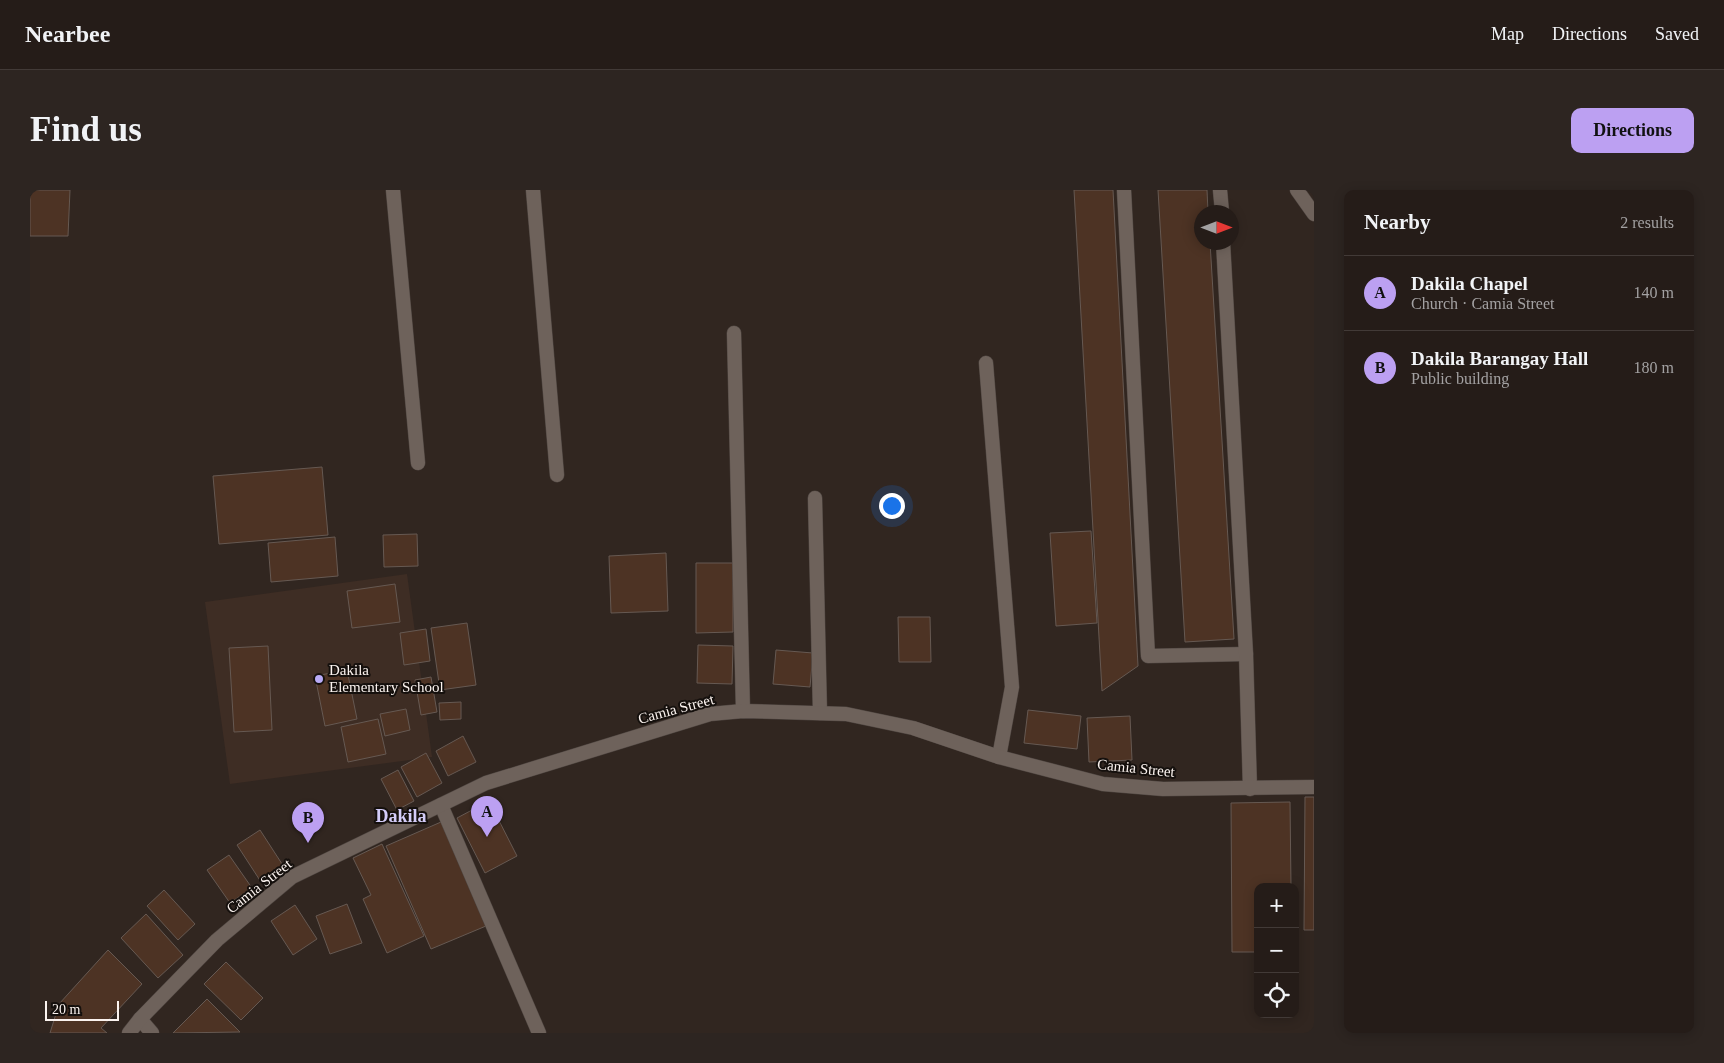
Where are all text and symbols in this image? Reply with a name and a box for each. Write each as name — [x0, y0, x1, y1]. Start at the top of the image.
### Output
text: Nearbee — [25, 21, 110, 47]
text: Map — [1491, 24, 1524, 44]
text: Directions — [1552, 24, 1627, 44]
text: Saved — [1655, 24, 1699, 44]
button: Directions — [1571, 108, 1694, 153]
text: Find us — [30, 110, 142, 149]
north arrow — [1194, 205, 1239, 250]
text: Nearby — [1364, 210, 1431, 234]
text: 2 results — [1620, 214, 1674, 231]
text: Dakila Chapel — [1411, 273, 1528, 294]
text: A — [1374, 284, 1386, 301]
text: 140 m — [1634, 284, 1674, 301]
text: Church · Camia Street — [1411, 295, 1555, 312]
text: Dakila Barangay Hall — [1411, 348, 1588, 369]
text: B — [1375, 359, 1385, 376]
text: 180 m — [1634, 359, 1674, 376]
text: Public building — [1411, 370, 1509, 387]
your location — [879, 493, 905, 519]
place label: Dakila Elementary School — [329, 662, 444, 695]
marker: Dakila Elementary School — [313, 673, 325, 685]
street label: Camia Street — [636, 691, 716, 727]
street label: Camia Street — [1096, 756, 1176, 780]
pin: A — [471, 796, 503, 837]
pin: B — [292, 802, 324, 843]
district label: Dakila — [375, 806, 427, 826]
street label: Camia Street — [223, 855, 295, 916]
map controls — [1254, 883, 1299, 1018]
button: + — [1254, 883, 1299, 928]
button: − — [1254, 928, 1299, 973]
button: locate — [1254, 973, 1299, 1018]
scale bar — [45, 998, 119, 1021]
text: 20 m — [52, 1002, 80, 1017]

